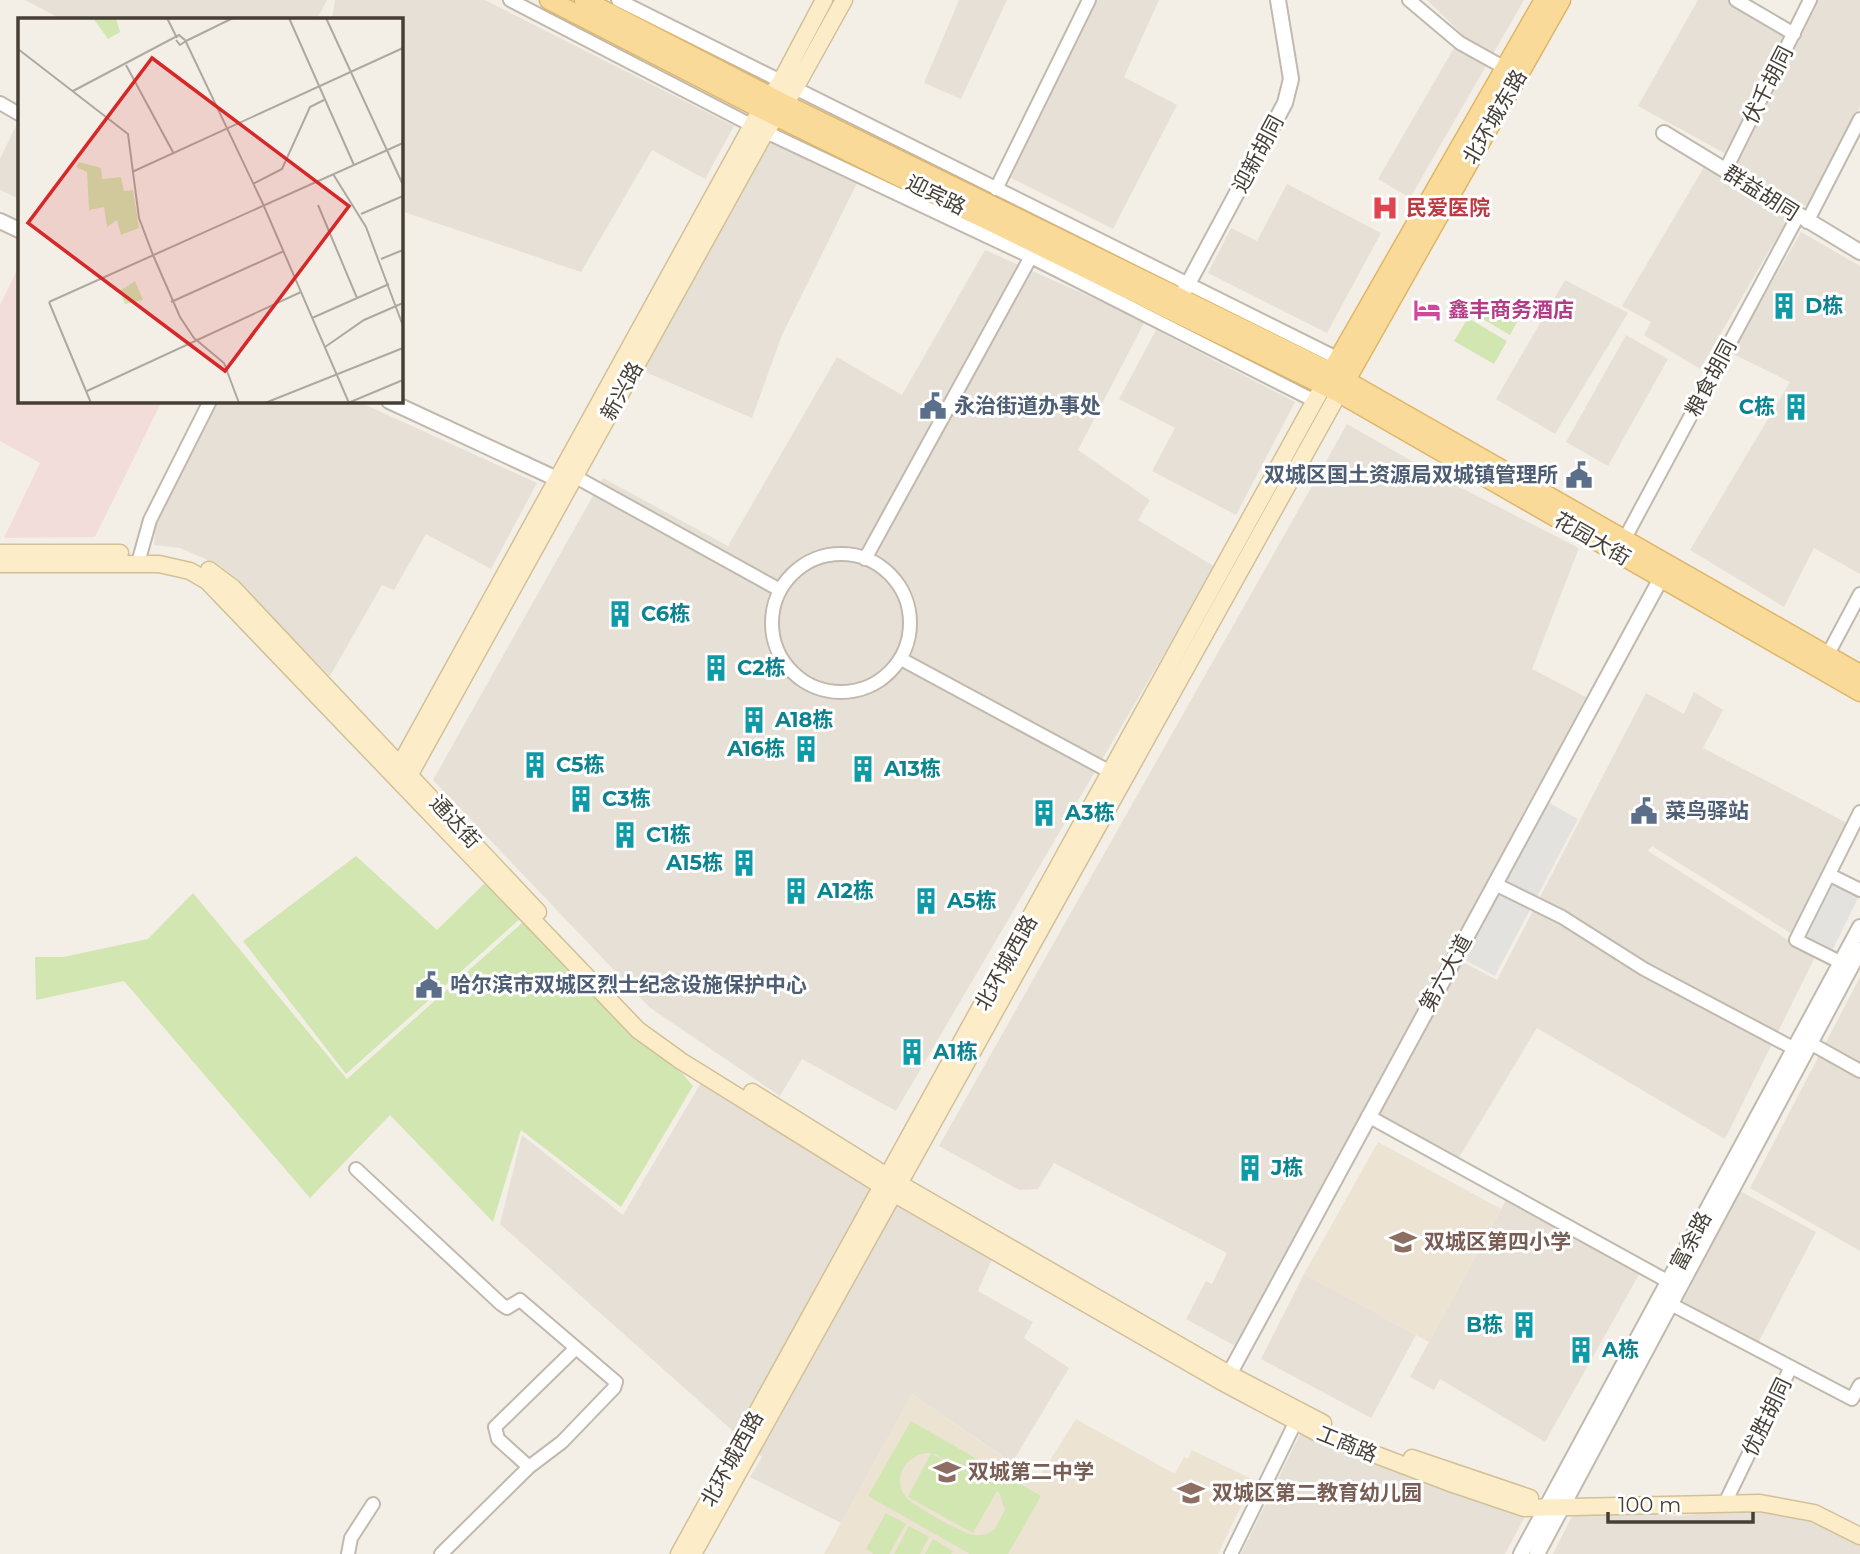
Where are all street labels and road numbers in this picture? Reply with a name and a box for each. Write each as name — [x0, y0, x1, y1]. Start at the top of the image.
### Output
street label: 伏千胡同 — [1737, 42, 1798, 128]
street label: 北环城东路 — [1457, 65, 1532, 168]
street label: 迎新胡同 — [1227, 111, 1288, 197]
street label: 群益胡同 — [1719, 160, 1804, 225]
street label: 迎宾路 — [902, 170, 970, 220]
street label: 粮食胡同 — [1680, 335, 1741, 421]
street label: 新兴路 — [595, 357, 648, 424]
street label: 花园大街 — [1550, 507, 1635, 570]
street label: 通达街 — [425, 790, 486, 853]
street label: 北环城西路 — [969, 911, 1042, 1015]
street label: 第六大道 — [1414, 930, 1477, 1016]
street label: 富余路 — [1665, 1207, 1716, 1274]
street label: 优胜胡同 — [1737, 1374, 1796, 1460]
street label: 北环城西路 — [695, 1407, 768, 1511]
street label: 工商路 — [1313, 1420, 1381, 1467]

